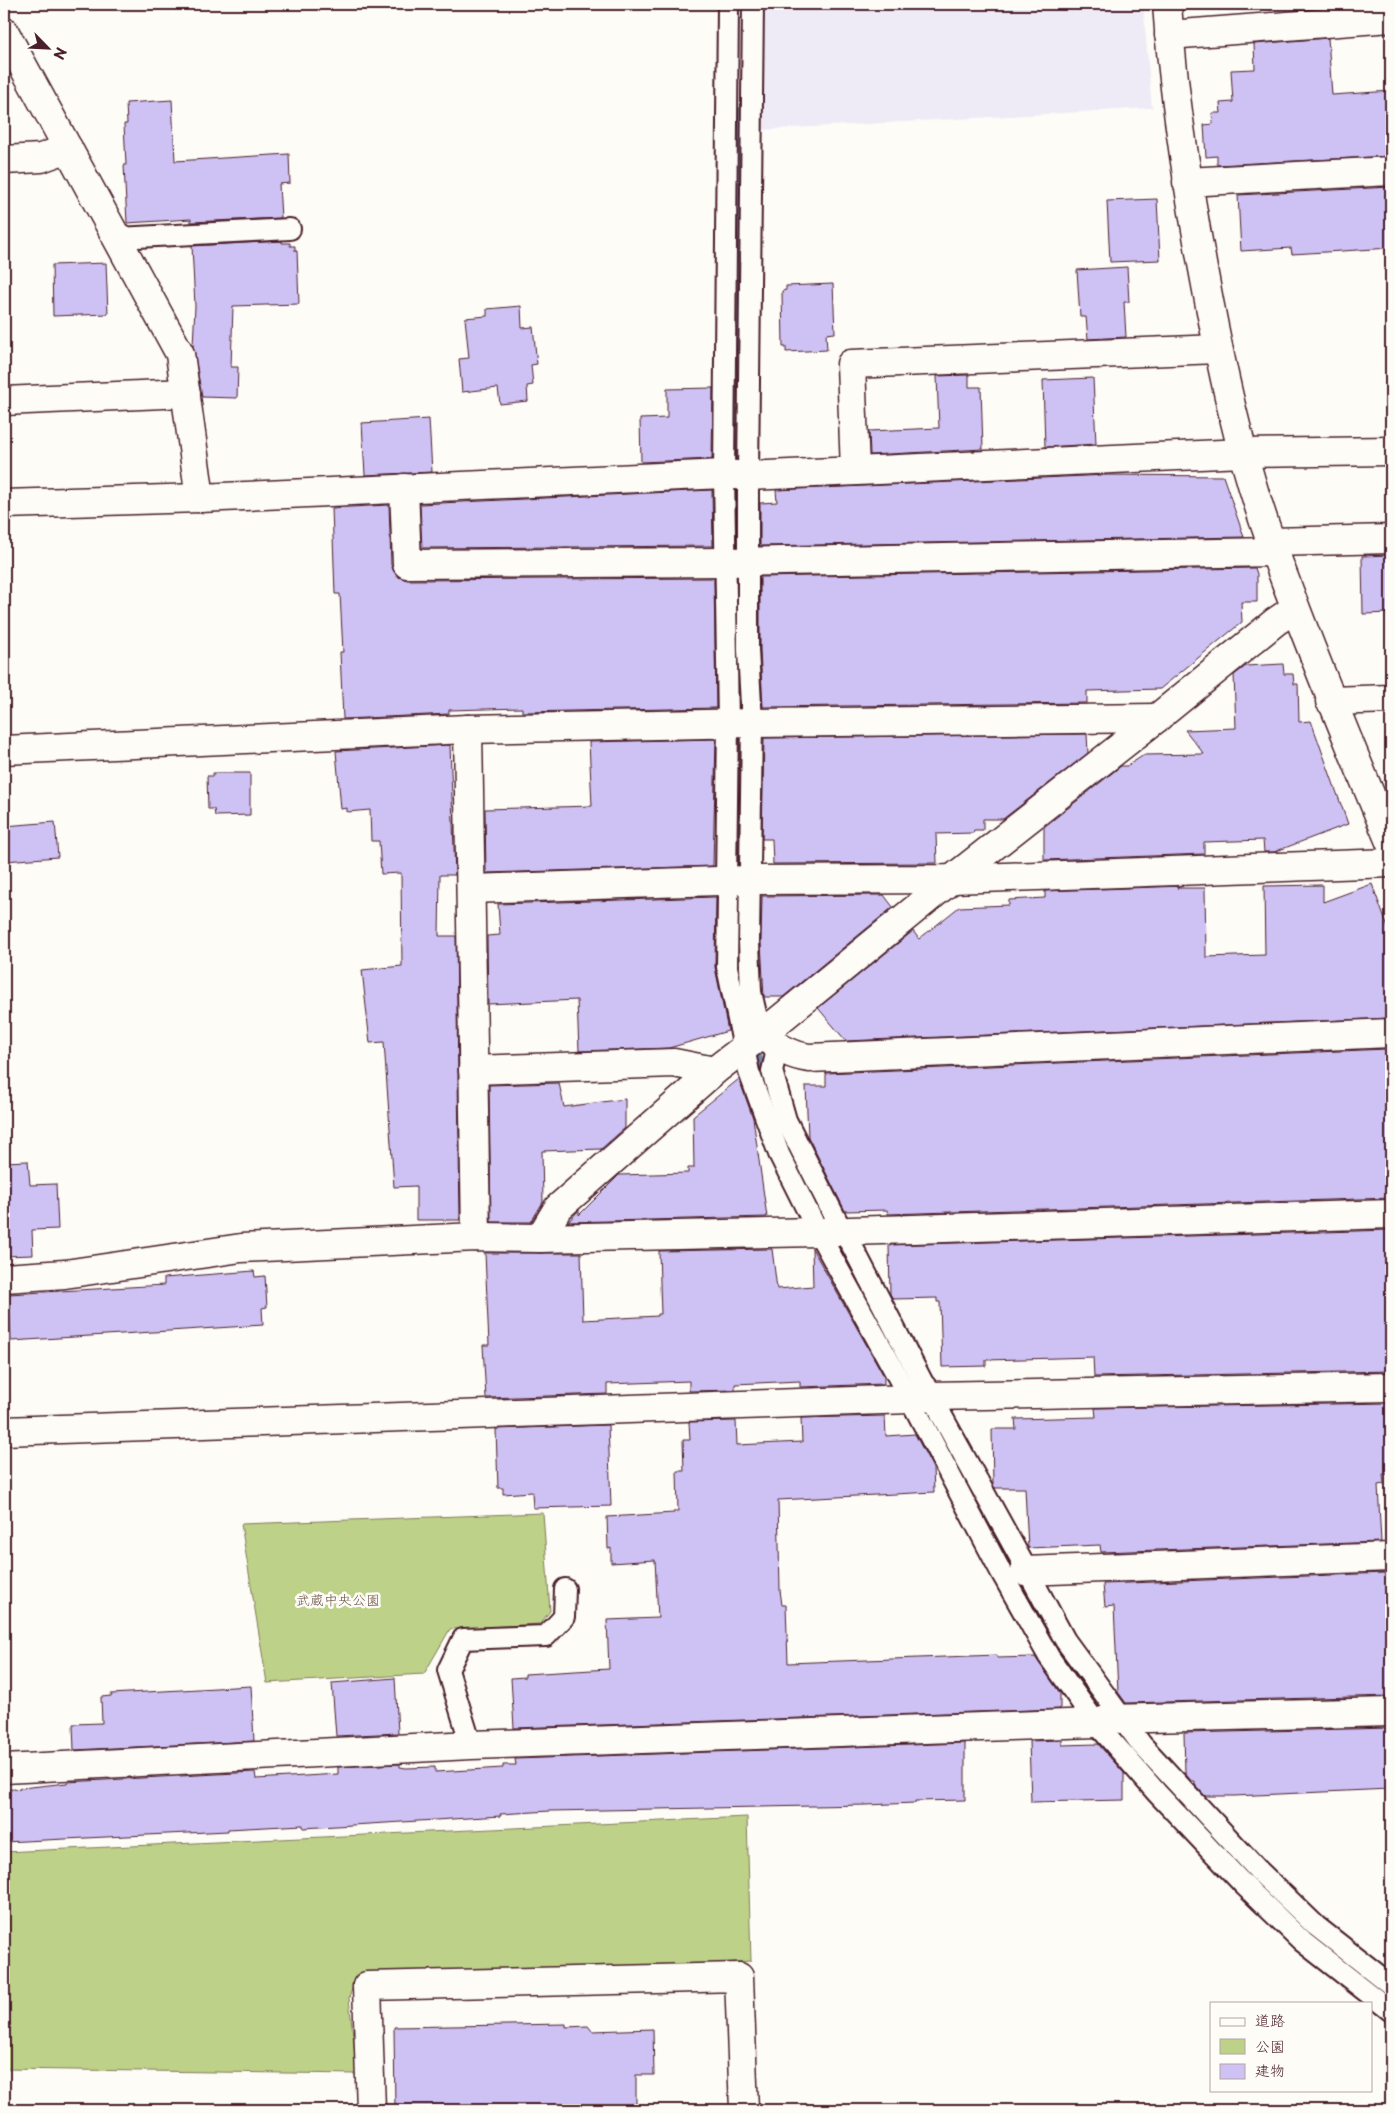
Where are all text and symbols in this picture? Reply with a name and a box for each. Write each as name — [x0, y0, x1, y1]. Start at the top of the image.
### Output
north arrow — [22, 22, 72, 72]
text: N — [48, 44, 72, 63]
park label: 武蔵中央公園 — [296, 1589, 380, 1610]
legend — [1210, 2002, 1372, 2092]
text: 道路 — [1255, 2008, 1285, 2031]
text: 公園 — [1255, 2034, 1285, 2057]
text: 建物 — [1255, 2058, 1285, 2081]

